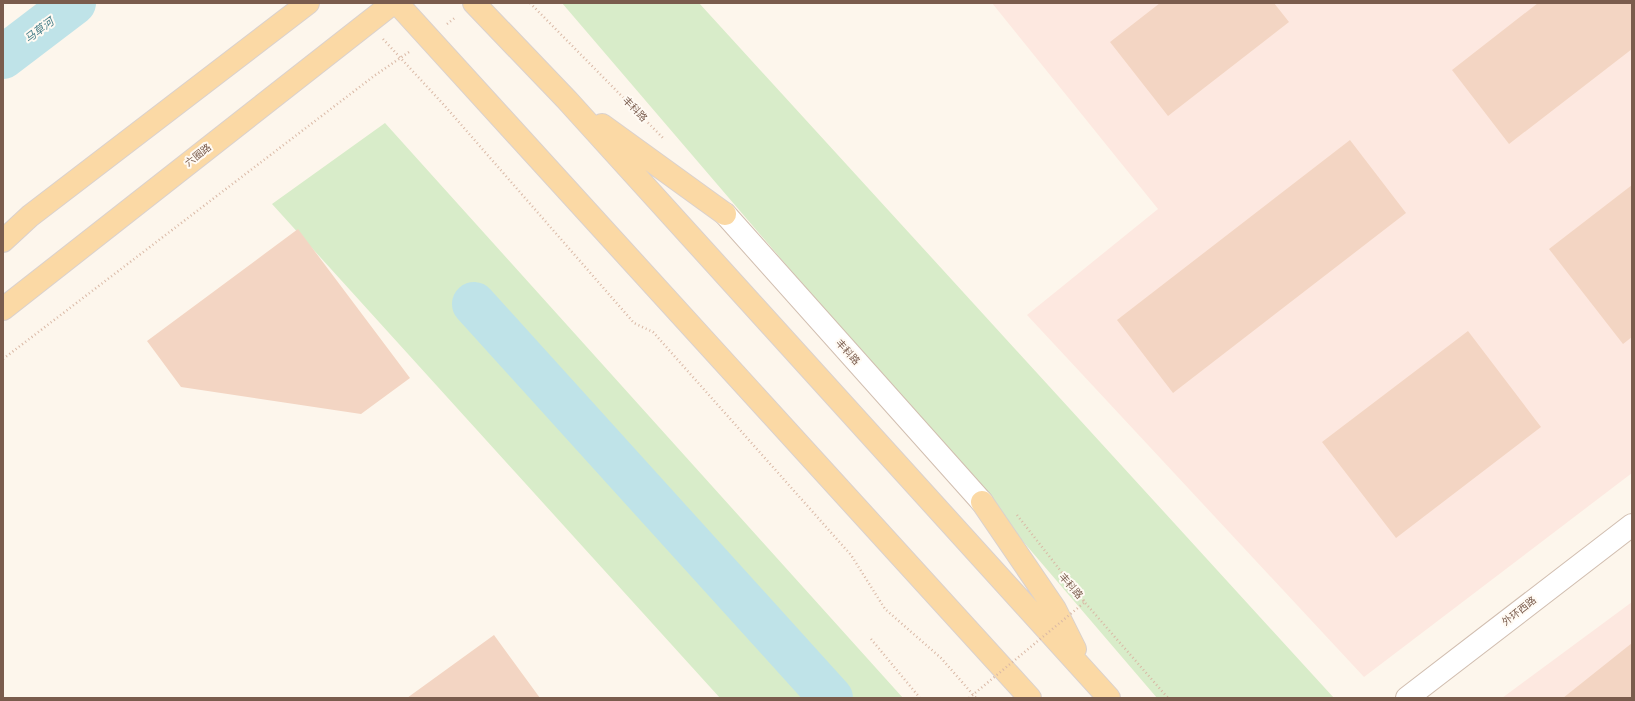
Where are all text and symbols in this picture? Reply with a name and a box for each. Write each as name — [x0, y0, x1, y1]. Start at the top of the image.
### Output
water label: 马草河 — [22, 13, 58, 46]
street label: 丰科路 — [620, 94, 650, 124]
street label: 六圈路 — [182, 141, 214, 169]
street label: 丰科路 — [833, 337, 863, 367]
street label: 丰科路 — [1056, 570, 1086, 602]
street label: 外环西路 — [1499, 594, 1539, 628]

